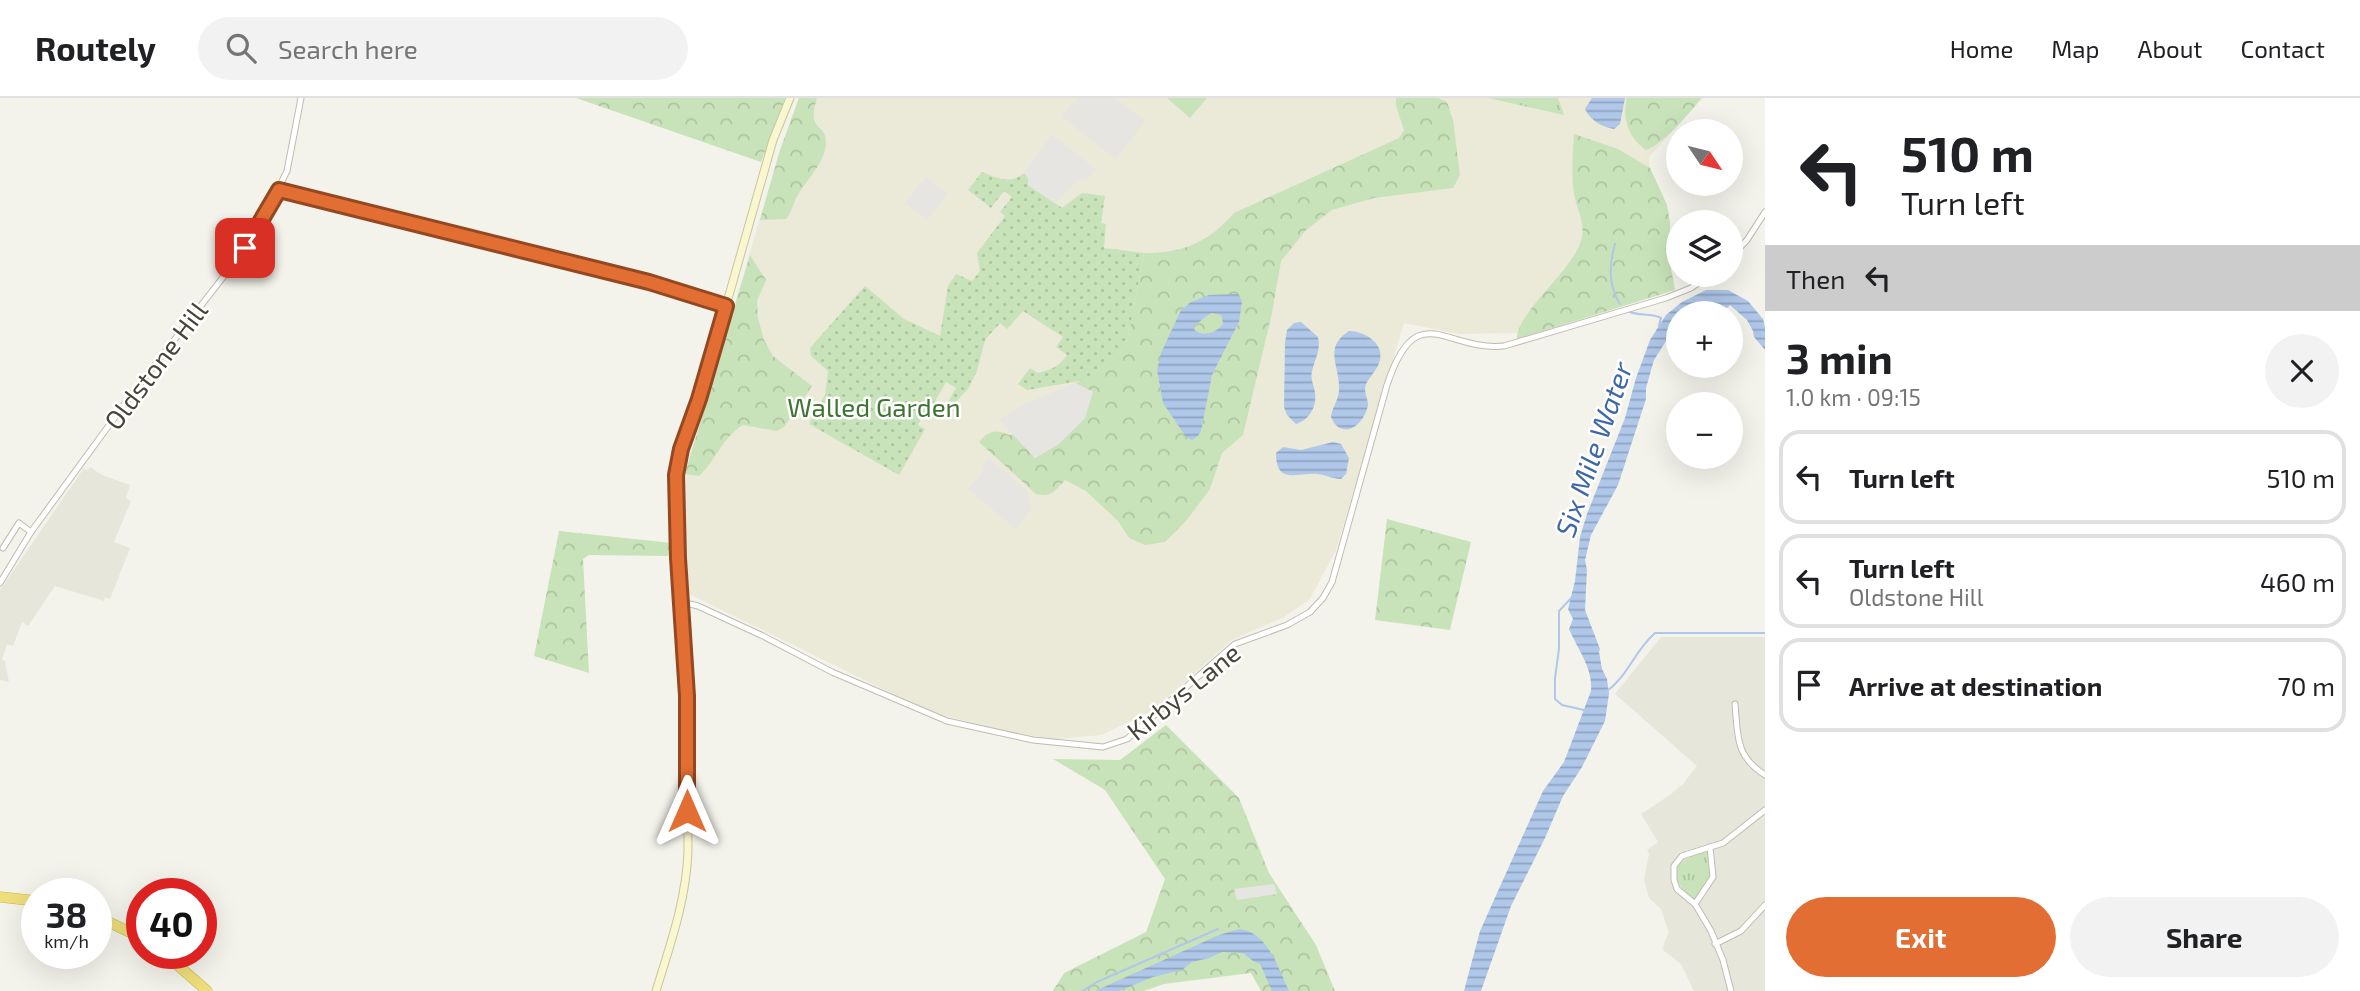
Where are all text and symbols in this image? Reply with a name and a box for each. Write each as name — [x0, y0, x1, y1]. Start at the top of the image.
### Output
search box — [198, 17, 688, 80]
text: Routely — [35, 28, 156, 68]
icon: search — [222, 29, 260, 67]
text: Search here — [278, 33, 418, 64]
text: Home — [1950, 34, 2013, 63]
text: Map — [2051, 34, 2099, 63]
text: About — [2137, 34, 2203, 63]
text: Contact — [2241, 34, 2325, 63]
north arrow — [1666, 119, 1743, 196]
map controls — [1666, 119, 1743, 469]
text: 510 m — [1901, 123, 2034, 182]
icon: left — [1786, 126, 1877, 217]
text: Turn left — [1901, 183, 2025, 221]
button: layers — [1666, 210, 1743, 287]
pin — [215, 218, 275, 278]
icon: arrive — [226, 229, 264, 267]
icon: left — [1859, 259, 1897, 297]
text: Then — [1786, 263, 1845, 294]
street label: Oldstone Hill — [97, 295, 213, 435]
button: + — [1666, 301, 1743, 378]
text: 3 min — [1786, 332, 1893, 382]
button: close — [2265, 334, 2339, 408]
water label: Six Mile Water — [1547, 356, 1639, 541]
text: 1.0 km · 09:15 — [1786, 383, 1921, 411]
park label: Walled Garden — [787, 391, 961, 422]
button: − — [1666, 392, 1743, 469]
icon: left — [1790, 458, 1828, 496]
text: Turn left — [1849, 462, 1955, 493]
text: 510 m — [2266, 462, 2335, 493]
text: Turn left — [1849, 552, 1955, 583]
icon: left — [1790, 562, 1828, 600]
text: 460 m — [2260, 566, 2335, 597]
text: Oldstone Hill — [1849, 583, 1983, 611]
street label: Kirbys Lane — [1120, 636, 1246, 746]
icon: arrive — [1790, 666, 1828, 704]
text: Arrive at destination — [1849, 670, 2102, 701]
text: 70 m — [2277, 670, 2335, 701]
position arrow — [650, 774, 724, 848]
speed limit sign: 40 — [126, 878, 217, 969]
text: 38 — [46, 893, 87, 935]
button: Exit — [1786, 897, 2056, 977]
button: Share — [2070, 897, 2339, 977]
text: km/h — [44, 930, 89, 952]

